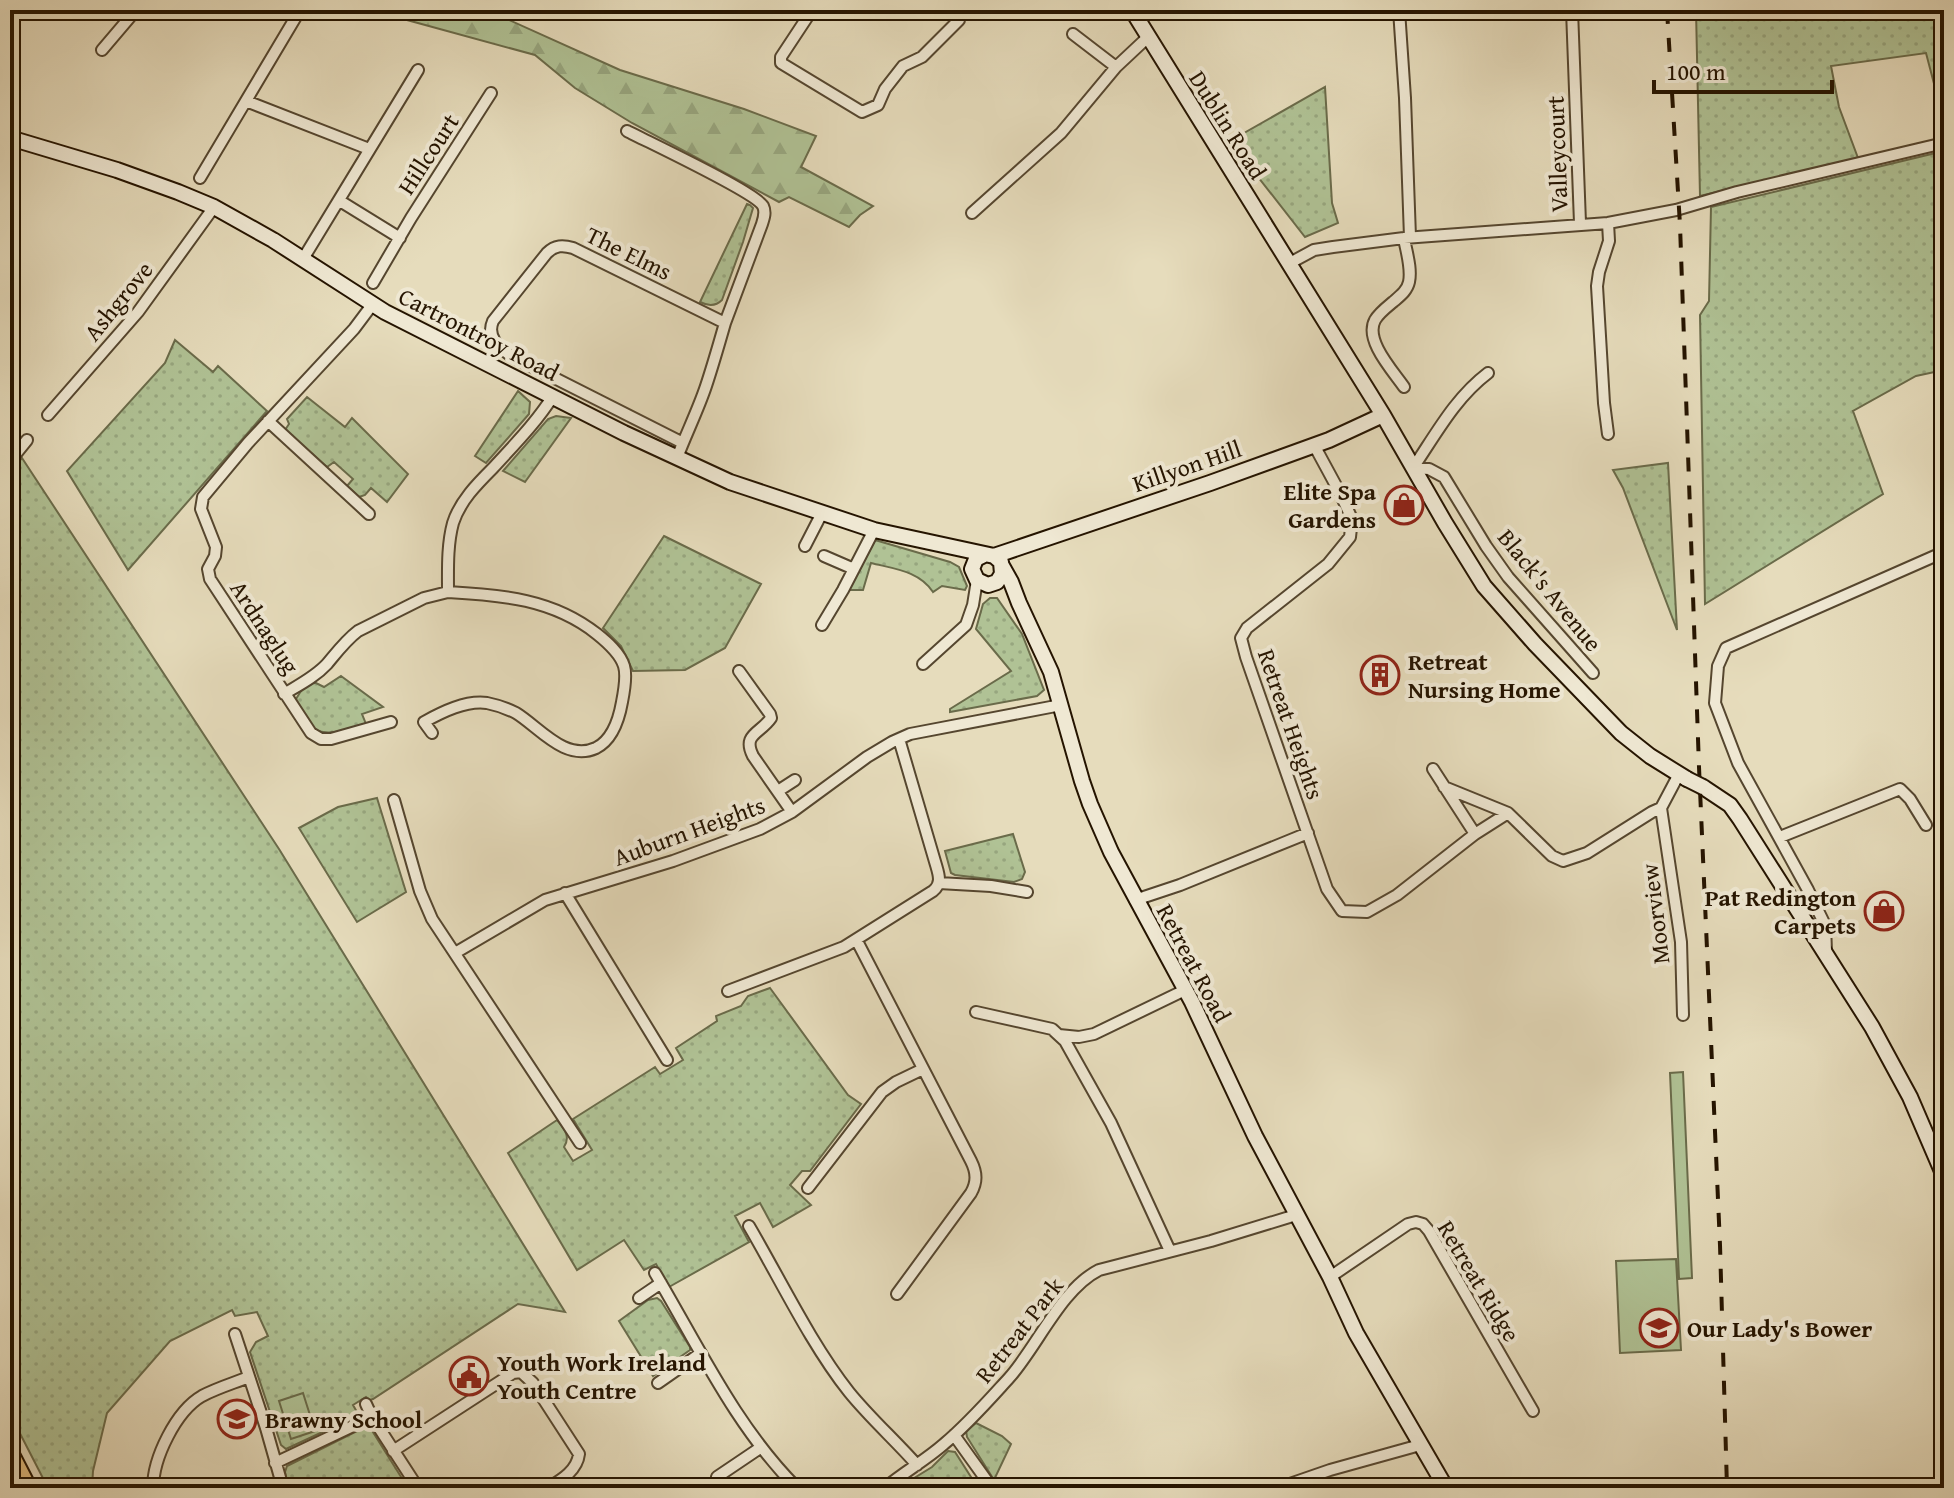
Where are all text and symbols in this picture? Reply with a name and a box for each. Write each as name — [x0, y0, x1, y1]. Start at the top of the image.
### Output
scale bar — [1654, 44, 1832, 94]
text: 100 m — [1666, 54, 1726, 89]
street label: Dublin Road — [1181, 64, 1275, 186]
street label: Valleycourt — [1537, 95, 1577, 213]
street label: Hillcourt — [389, 106, 468, 201]
street label: The Elms — [580, 217, 678, 289]
street label: Ashgrove — [75, 254, 161, 348]
street label: Cartrontroy Road — [393, 279, 565, 390]
street label: Killyon Hill — [1128, 431, 1246, 501]
place label: Elite Spa Gardens — [1284, 474, 1377, 537]
shop icon: Elite Spa Gardens — [1383, 484, 1425, 526]
street label: Black's Avenue — [1490, 521, 1610, 659]
street label: Ardnaglug — [222, 573, 308, 681]
street label: Retreat Heights — [1249, 644, 1333, 804]
place label: Retreat Nursing Home — [1408, 644, 1561, 707]
building icon: Retreat Nursing Home — [1359, 654, 1401, 696]
street label: Auburn Heights — [608, 787, 770, 875]
street label: Moorview — [1631, 862, 1679, 966]
place label: Pat Redington Carpets — [1705, 880, 1856, 943]
shop icon: Pat Redington Carpets — [1863, 890, 1905, 932]
street label: Retreat Road — [1148, 898, 1240, 1029]
street label: Retreat Ridge — [1429, 1214, 1529, 1348]
street label: Retreat Park — [966, 1269, 1072, 1390]
school or university icon: Our Lady's Bower — [1638, 1307, 1680, 1349]
place label: Our Lady's Bower — [1687, 1311, 1872, 1346]
place label: Youth Work Ireland Youth Centre — [497, 1345, 706, 1408]
public building icon: Youth Work Ireland Youth Centre — [448, 1355, 490, 1397]
school or university icon: Brawny School — [216, 1398, 258, 1440]
place label: Brawny School — [265, 1402, 423, 1437]

